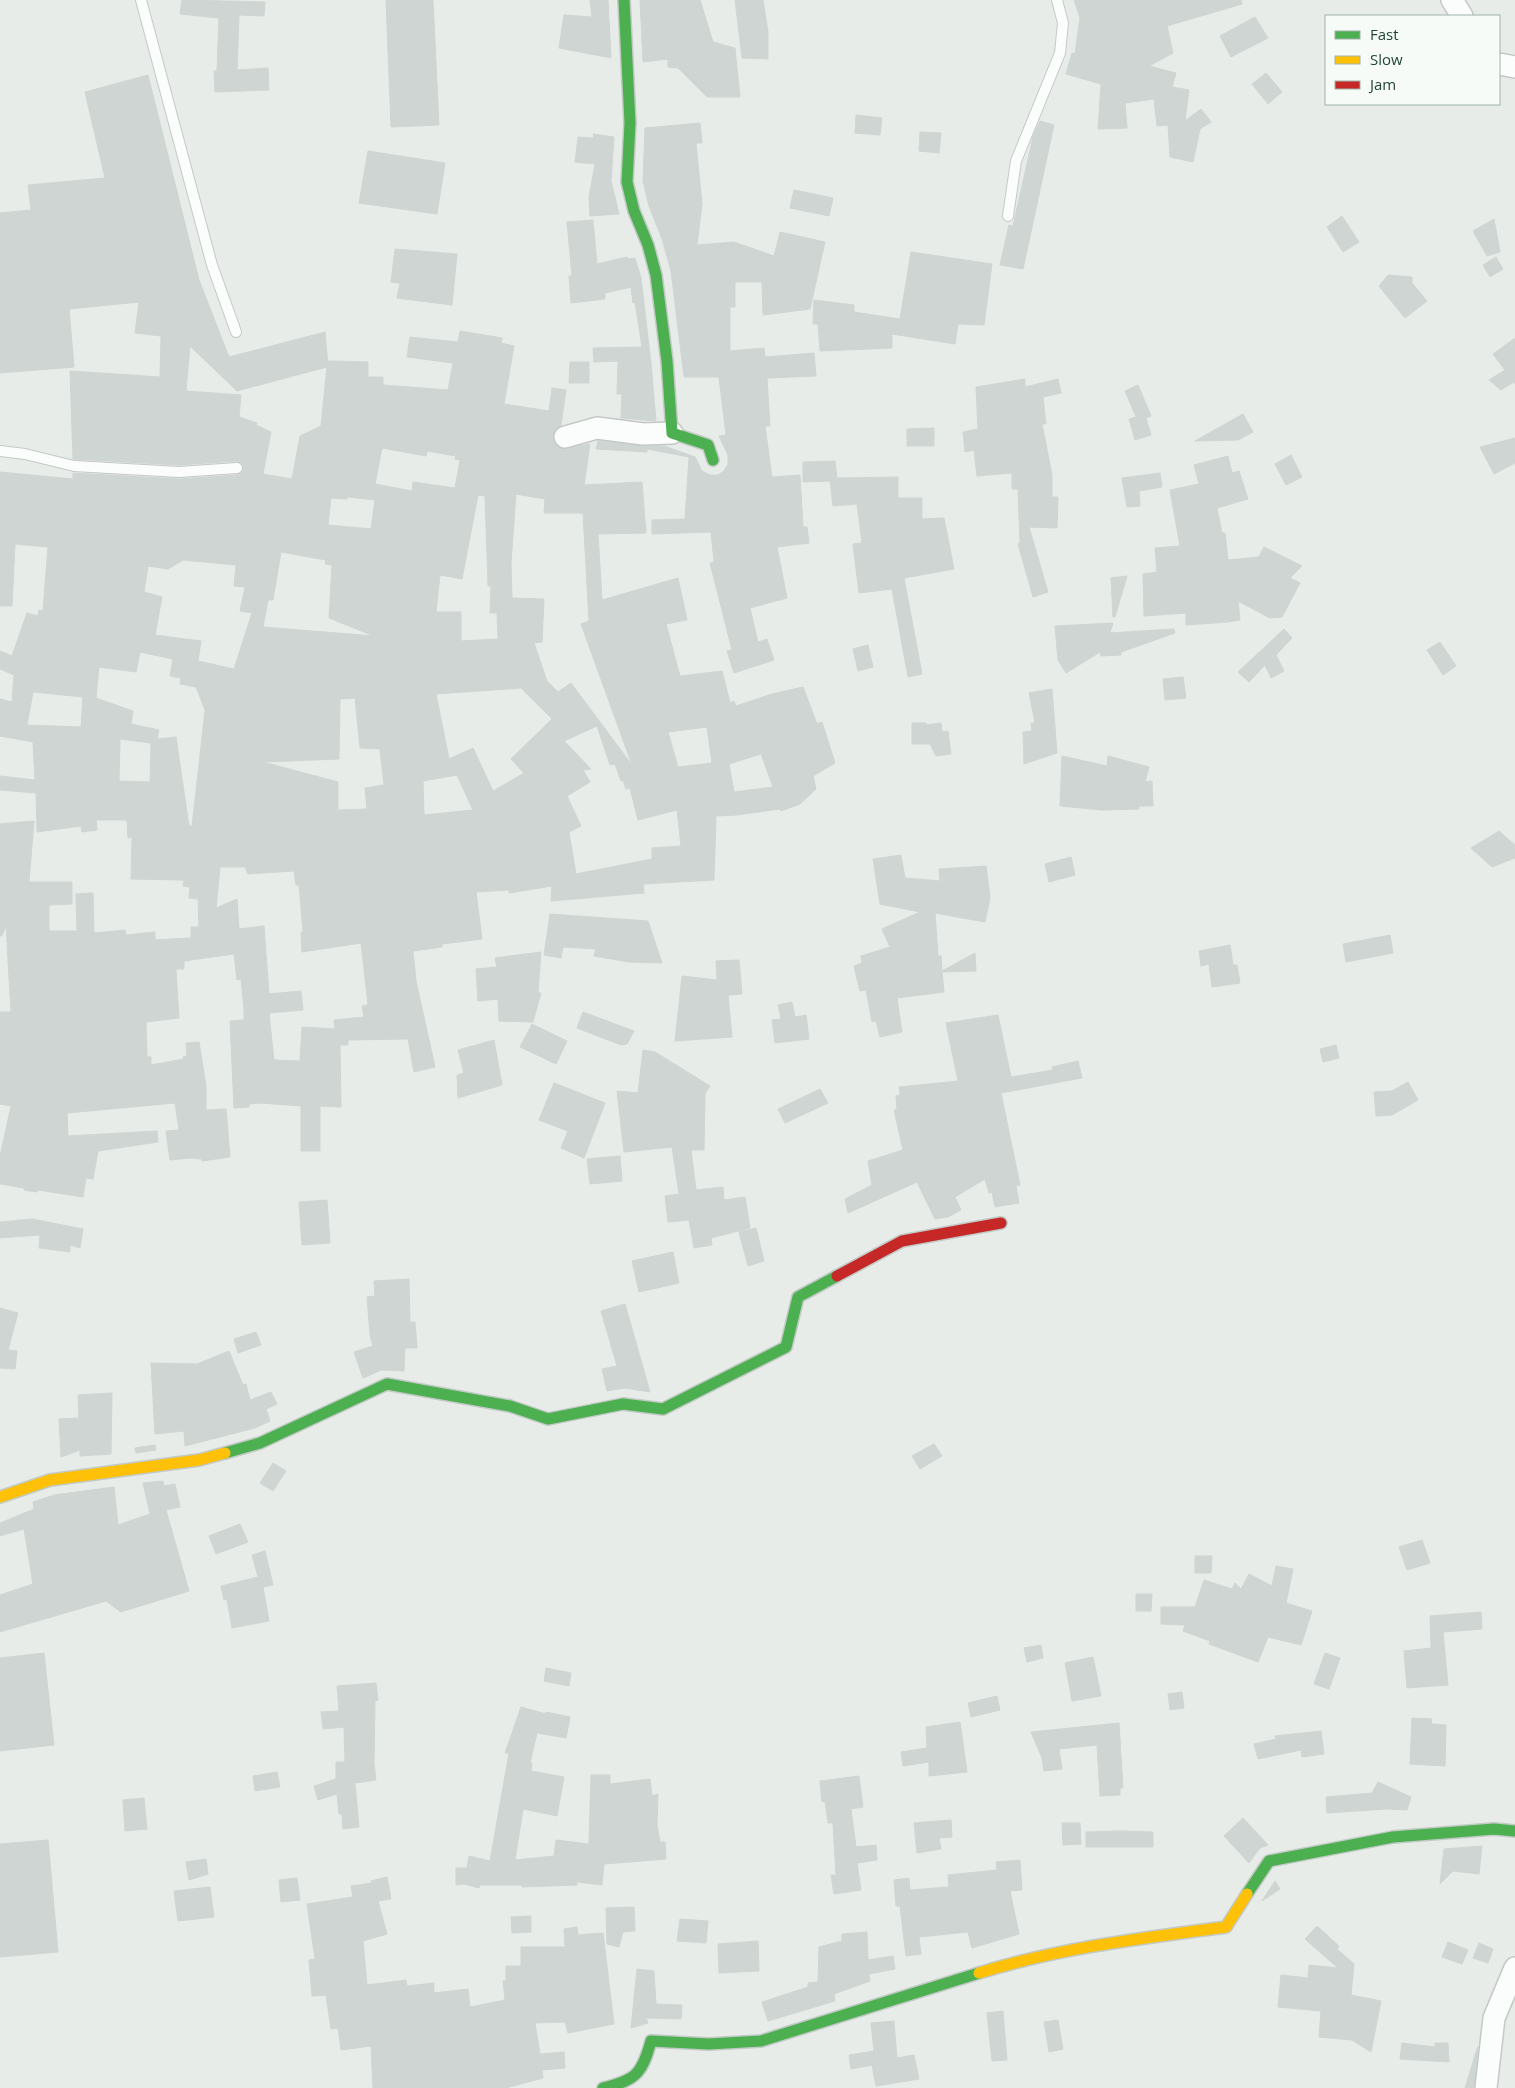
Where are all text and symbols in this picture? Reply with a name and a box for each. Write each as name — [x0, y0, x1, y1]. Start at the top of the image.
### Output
legend — [1325, 15, 1500, 105]
text: Fast — [1370, 24, 1399, 44]
text: Slow — [1370, 49, 1403, 69]
text: Jam — [1368, 74, 1396, 94]

